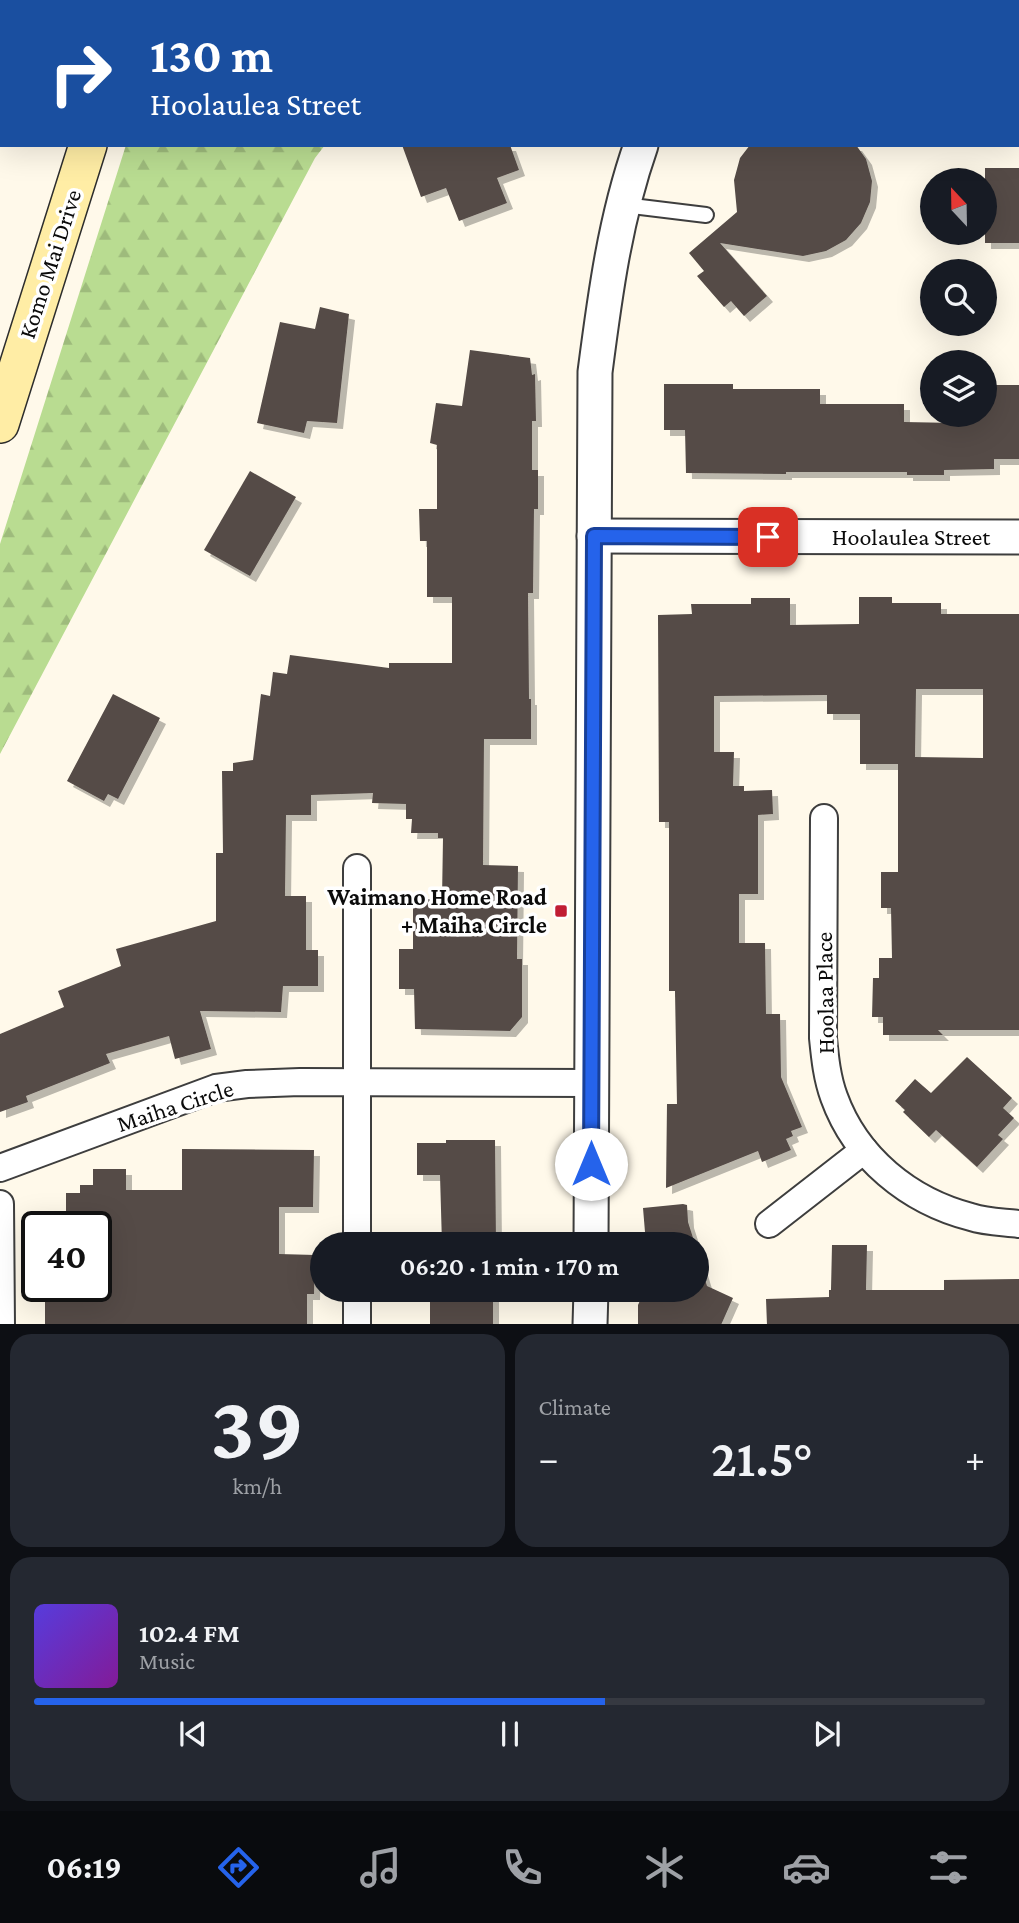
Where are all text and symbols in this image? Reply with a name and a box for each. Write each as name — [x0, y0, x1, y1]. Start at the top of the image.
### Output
icon: right — [35, 28, 126, 119]
text: 130 m — [150, 28, 273, 83]
text: Hoolaulea Street — [150, 86, 361, 122]
north arrow — [920, 168, 998, 245]
map controls — [920, 168, 997, 427]
street label: Komo Mai Drive — [13, 186, 86, 342]
button: search — [920, 259, 997, 336]
button: layers — [920, 350, 997, 427]
pin — [738, 507, 798, 567]
icon: arrive — [749, 518, 787, 556]
street label: Hoolaulea Street — [832, 523, 991, 550]
place label: Waimano Home Road + Maiha Circle — [326, 883, 547, 938]
marker: Waimano Home Road + Maiha Circle — [553, 903, 569, 919]
street label: Hoolaa Place — [810, 932, 839, 1054]
street label: Maiha Circle — [113, 1074, 237, 1137]
position arrow — [554, 1127, 628, 1201]
speed limit sign: 40 — [21, 1211, 112, 1302]
text: 06:20 · 1 min · 170 m — [400, 1252, 619, 1281]
text: 39 — [210, 1376, 304, 1478]
text: Climate — [539, 1394, 611, 1420]
text: 21.5° — [711, 1429, 813, 1487]
text: − — [539, 1437, 559, 1479]
text: + — [965, 1437, 985, 1479]
text: km/h — [232, 1473, 282, 1499]
text: 102.4 FM — [139, 1619, 240, 1648]
text: Music — [139, 1648, 195, 1674]
icon: previous — [174, 1715, 212, 1753]
icon: pause — [491, 1715, 529, 1753]
icon: next — [808, 1715, 846, 1753]
icon: directions — [214, 1843, 263, 1892]
icon: music — [356, 1843, 405, 1892]
icon: phone — [498, 1843, 547, 1892]
icon: climate — [640, 1843, 689, 1892]
icon: car — [782, 1843, 831, 1892]
icon: filters — [924, 1843, 973, 1892]
text: 06:19 — [46, 1849, 122, 1885]

